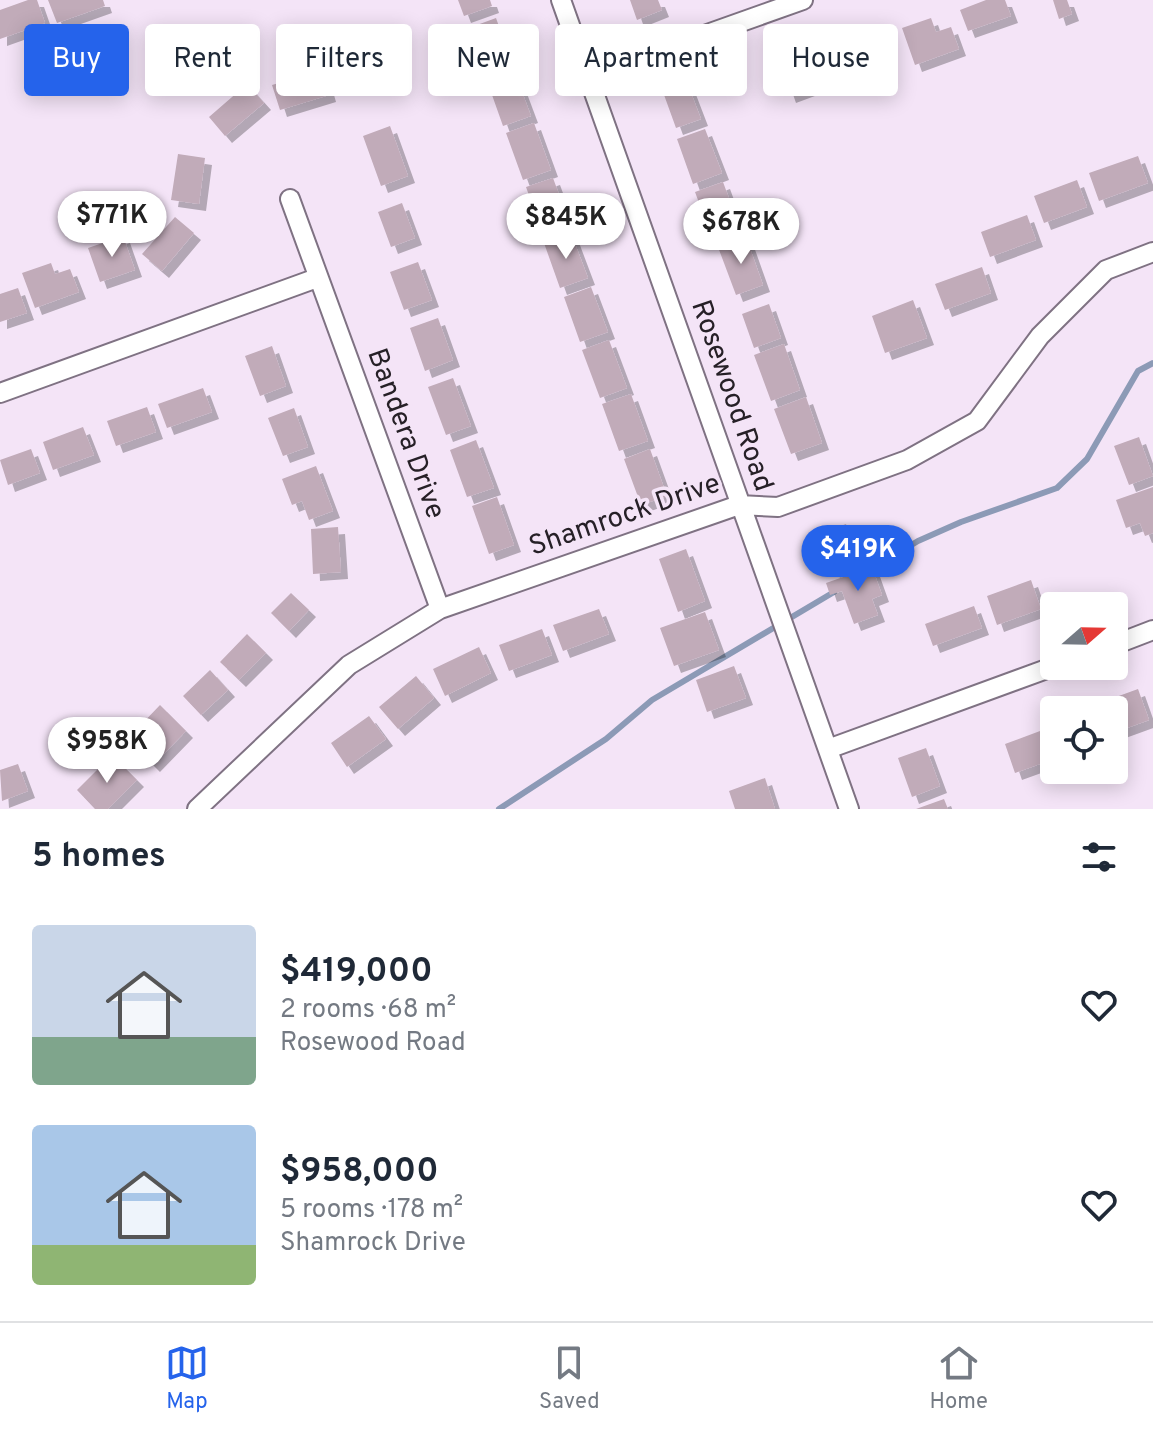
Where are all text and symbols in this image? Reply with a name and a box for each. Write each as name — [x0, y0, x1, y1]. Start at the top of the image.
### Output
chip: Buy — [24, 24, 129, 96]
chip: Rent — [145, 24, 260, 96]
chip: Filters — [276, 24, 412, 96]
chip: New — [428, 24, 539, 96]
chip: Apartment — [555, 24, 747, 96]
chip: House — [763, 24, 898, 96]
pin: $771K — [56, 191, 168, 259]
pin: $845K — [510, 193, 622, 261]
pin: $678K — [685, 198, 797, 266]
text: $771K — [76, 200, 148, 233]
text: $845K — [524, 202, 608, 235]
text: $678K — [701, 207, 781, 240]
street label: Rosewood Road — [681, 296, 781, 496]
street label: Bandera Drive — [357, 344, 453, 524]
street label: Shamrock Drive — [525, 466, 725, 566]
pin: $419K — [802, 525, 914, 593]
text: $419K — [819, 534, 897, 567]
north arrow — [1040, 592, 1128, 680]
map controls — [1040, 592, 1128, 784]
button: locate — [1040, 696, 1128, 784]
pin: $958K — [51, 717, 163, 785]
text: $958K — [66, 726, 148, 759]
icon: filters — [1077, 835, 1121, 879]
text: 5 homes — [32, 836, 166, 879]
text: $419,000 — [280, 951, 433, 994]
icon: home — [96, 957, 192, 1053]
icon: heart — [1077, 983, 1121, 1027]
text: 2 rooms · 68 m² — [280, 994, 456, 1027]
text: Rosewood Road — [280, 1027, 466, 1060]
text: $958,000 — [280, 1151, 439, 1194]
icon: home — [96, 1157, 192, 1253]
icon: heart — [1077, 1183, 1121, 1227]
text: 5 rooms · 178 m² — [280, 1194, 463, 1227]
text: Shamrock Drive — [280, 1227, 466, 1260]
tab: Map — [165, 1341, 209, 1416]
tab: Saved — [539, 1341, 600, 1416]
tab: Home — [930, 1341, 988, 1416]

